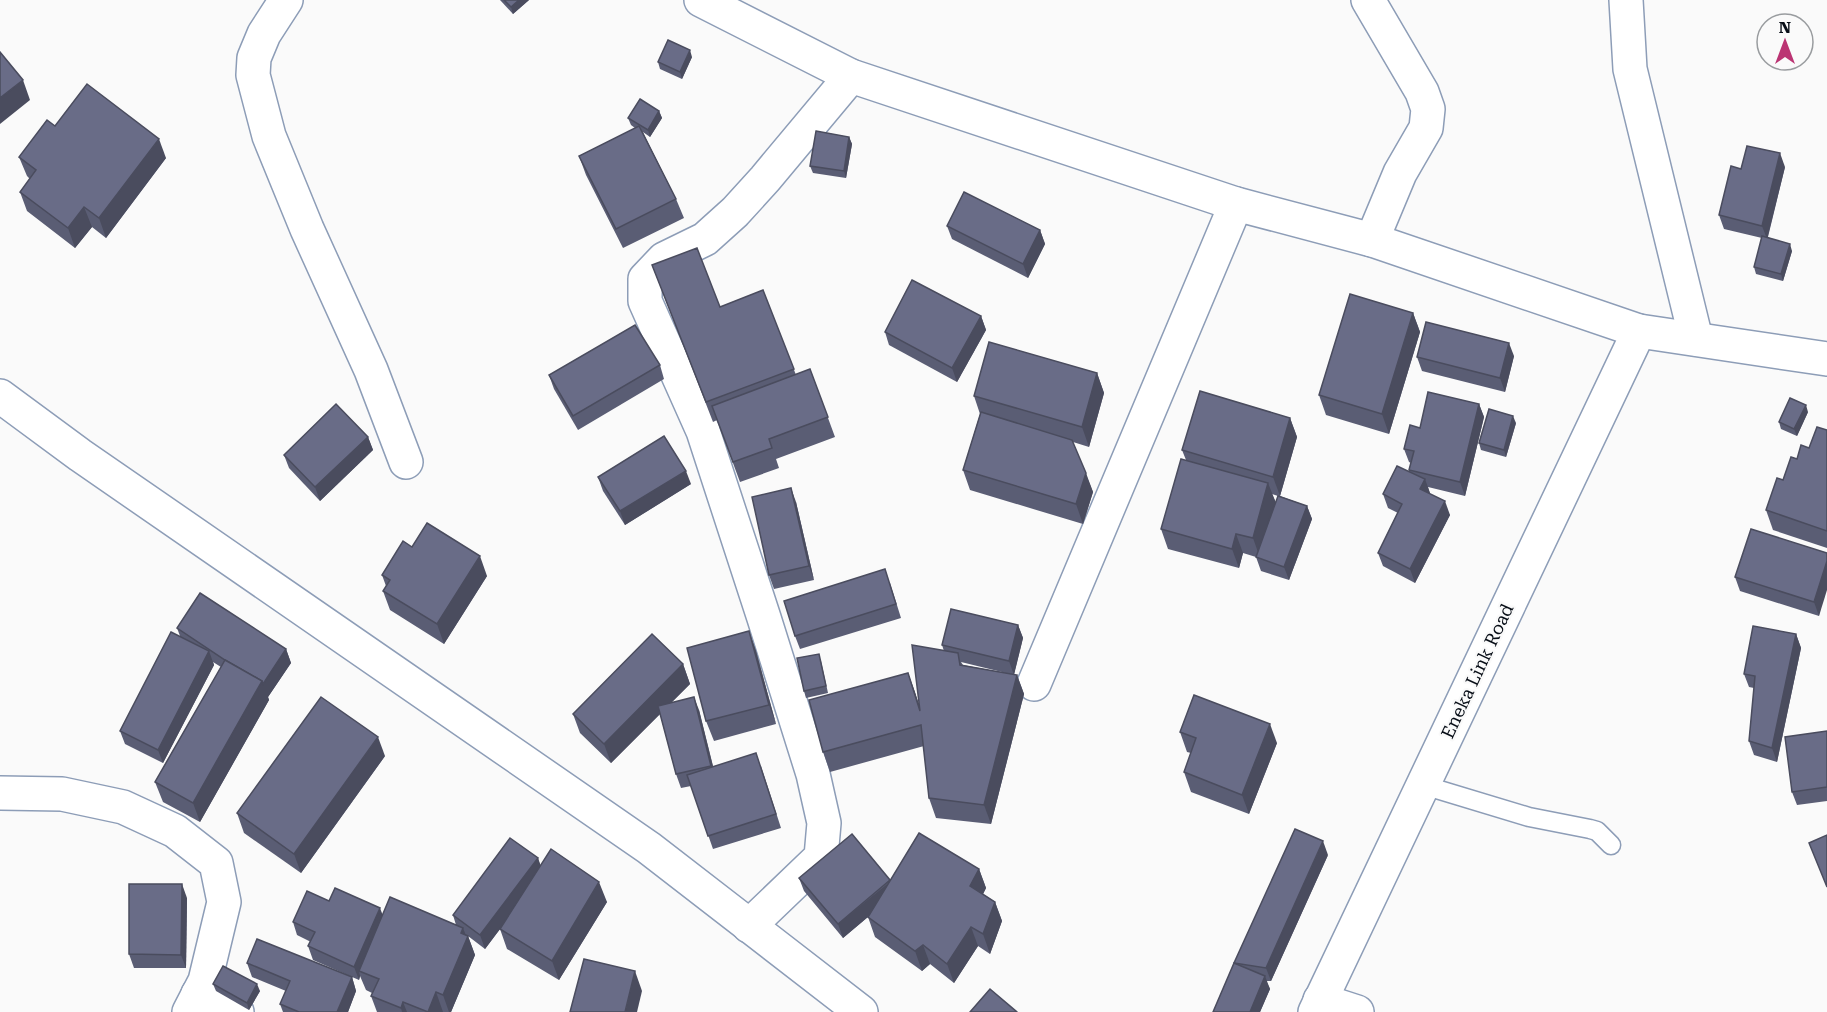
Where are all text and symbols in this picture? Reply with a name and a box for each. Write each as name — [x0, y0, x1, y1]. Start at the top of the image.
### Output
north arrow — [1755, 12, 1815, 72]
text: N — [1779, 18, 1791, 37]
street label: Eneka Link Road — [1437, 600, 1518, 742]

